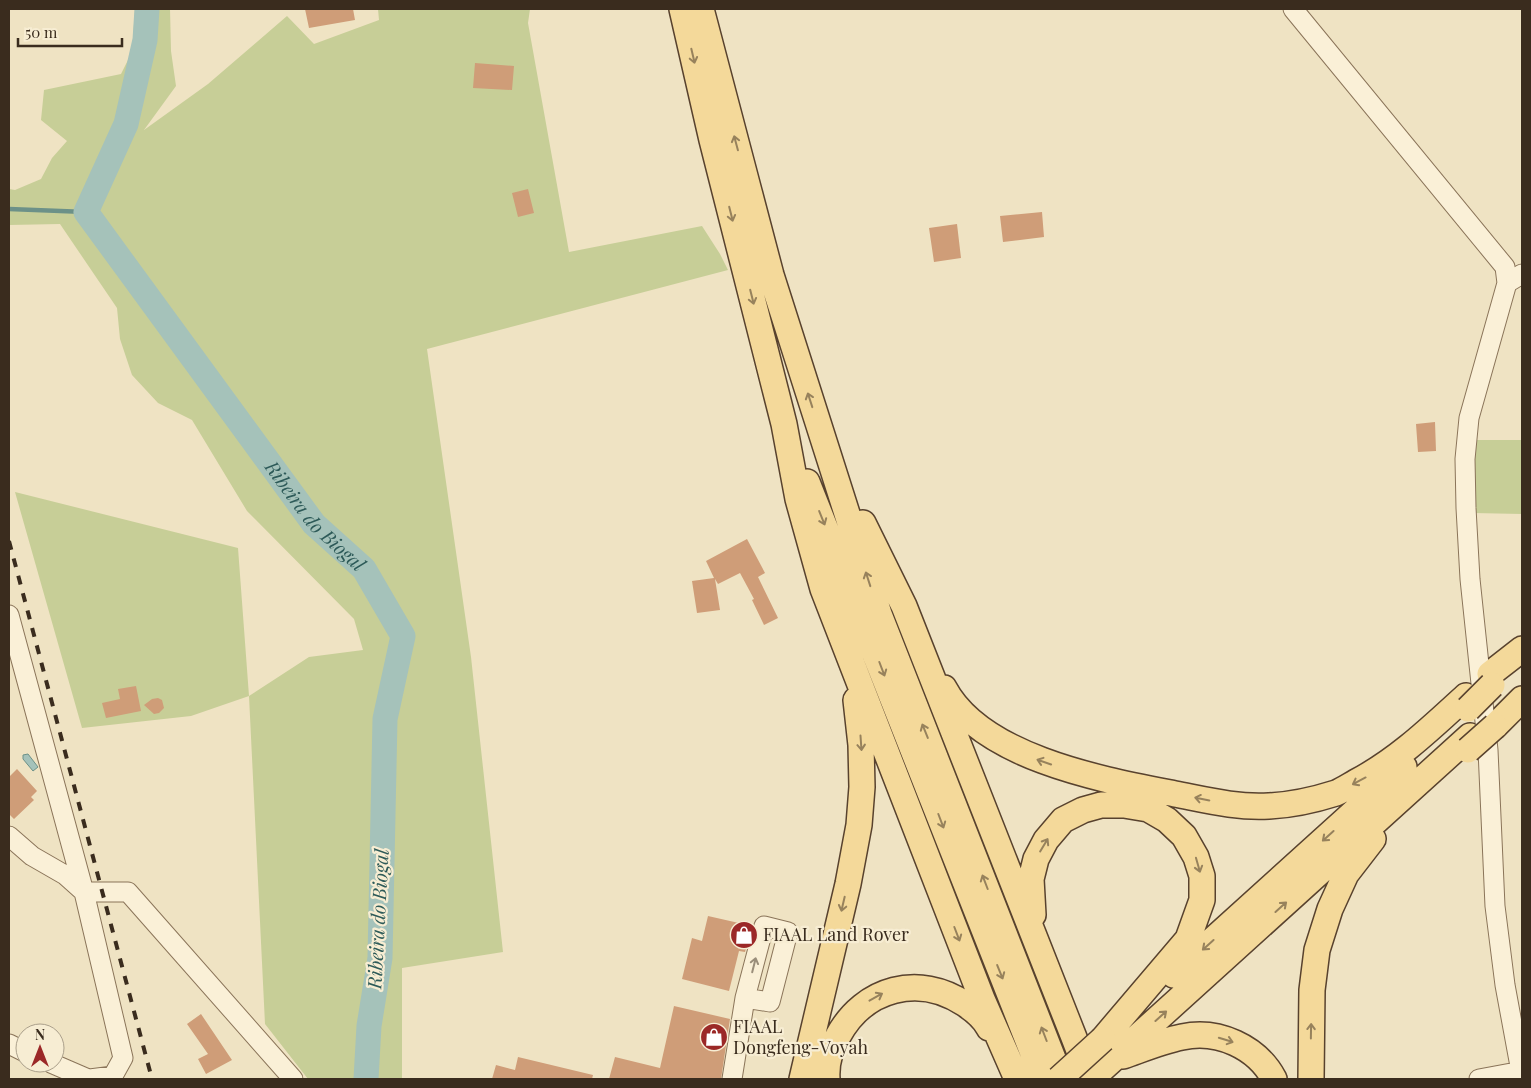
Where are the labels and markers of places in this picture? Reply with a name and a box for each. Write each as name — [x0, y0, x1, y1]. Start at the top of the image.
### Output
shop icon: FIAAL Land Rover — [729, 920, 759, 950]
place label: FIAAL Land Rover — [763, 922, 909, 946]
place label: FIAAL Dongfeng-Voyah — [733, 1014, 868, 1059]
shop icon: FIAAL Dongfeng-Voyah — [699, 1022, 729, 1052]

